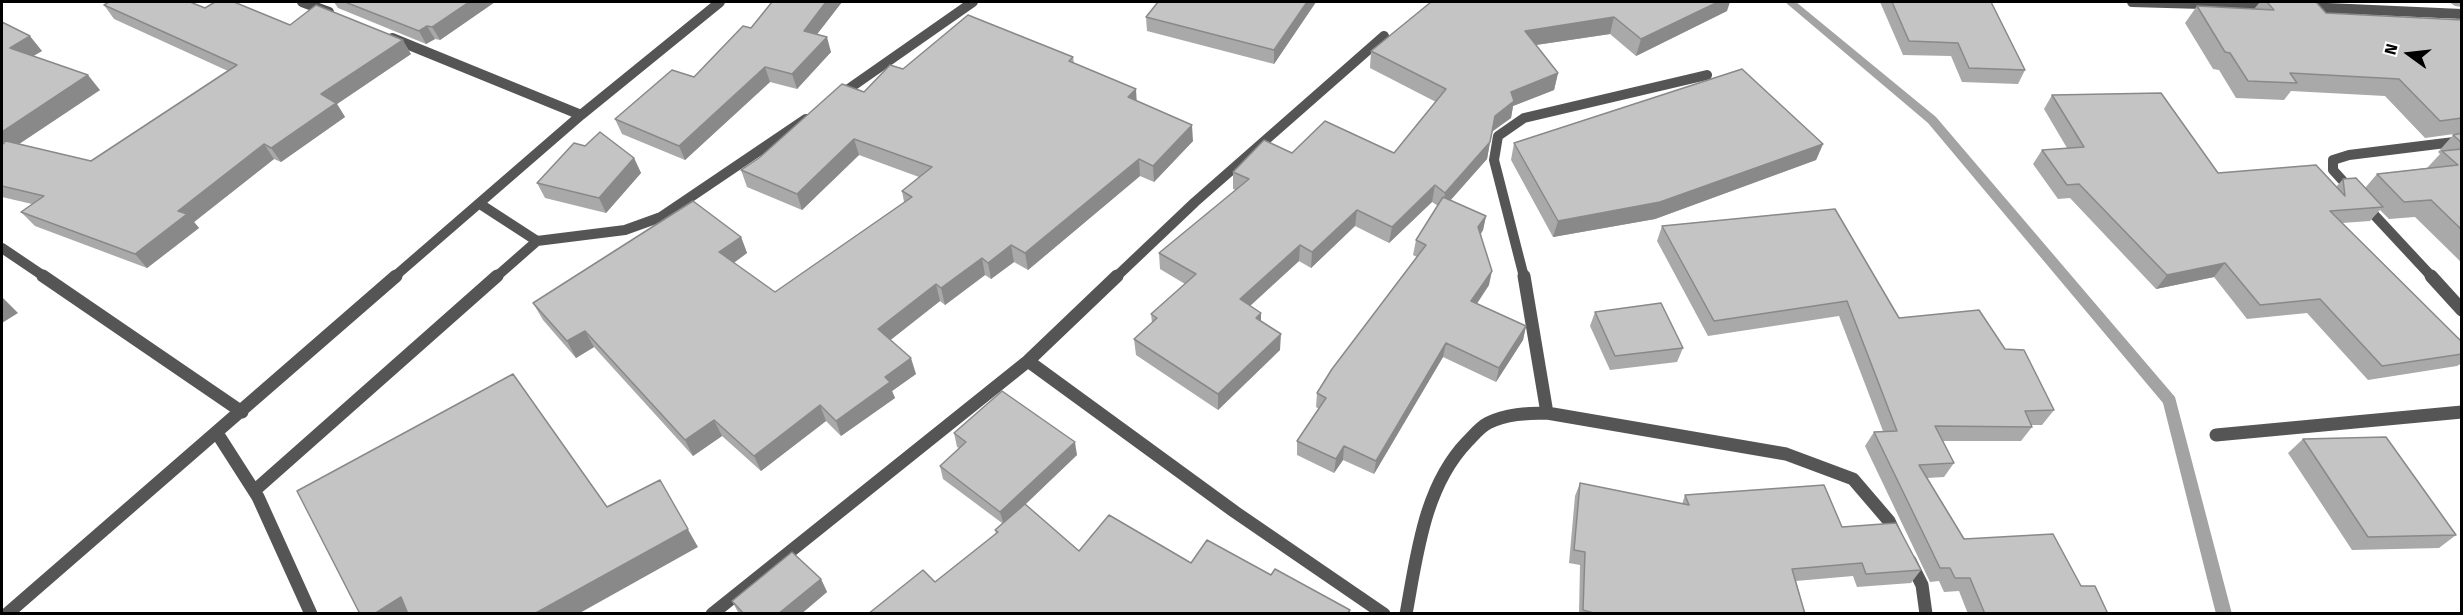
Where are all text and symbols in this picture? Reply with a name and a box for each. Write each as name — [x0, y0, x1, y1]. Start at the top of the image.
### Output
north arrow — [2379, 24, 2439, 84]
text: N — [2381, 42, 2402, 57]

